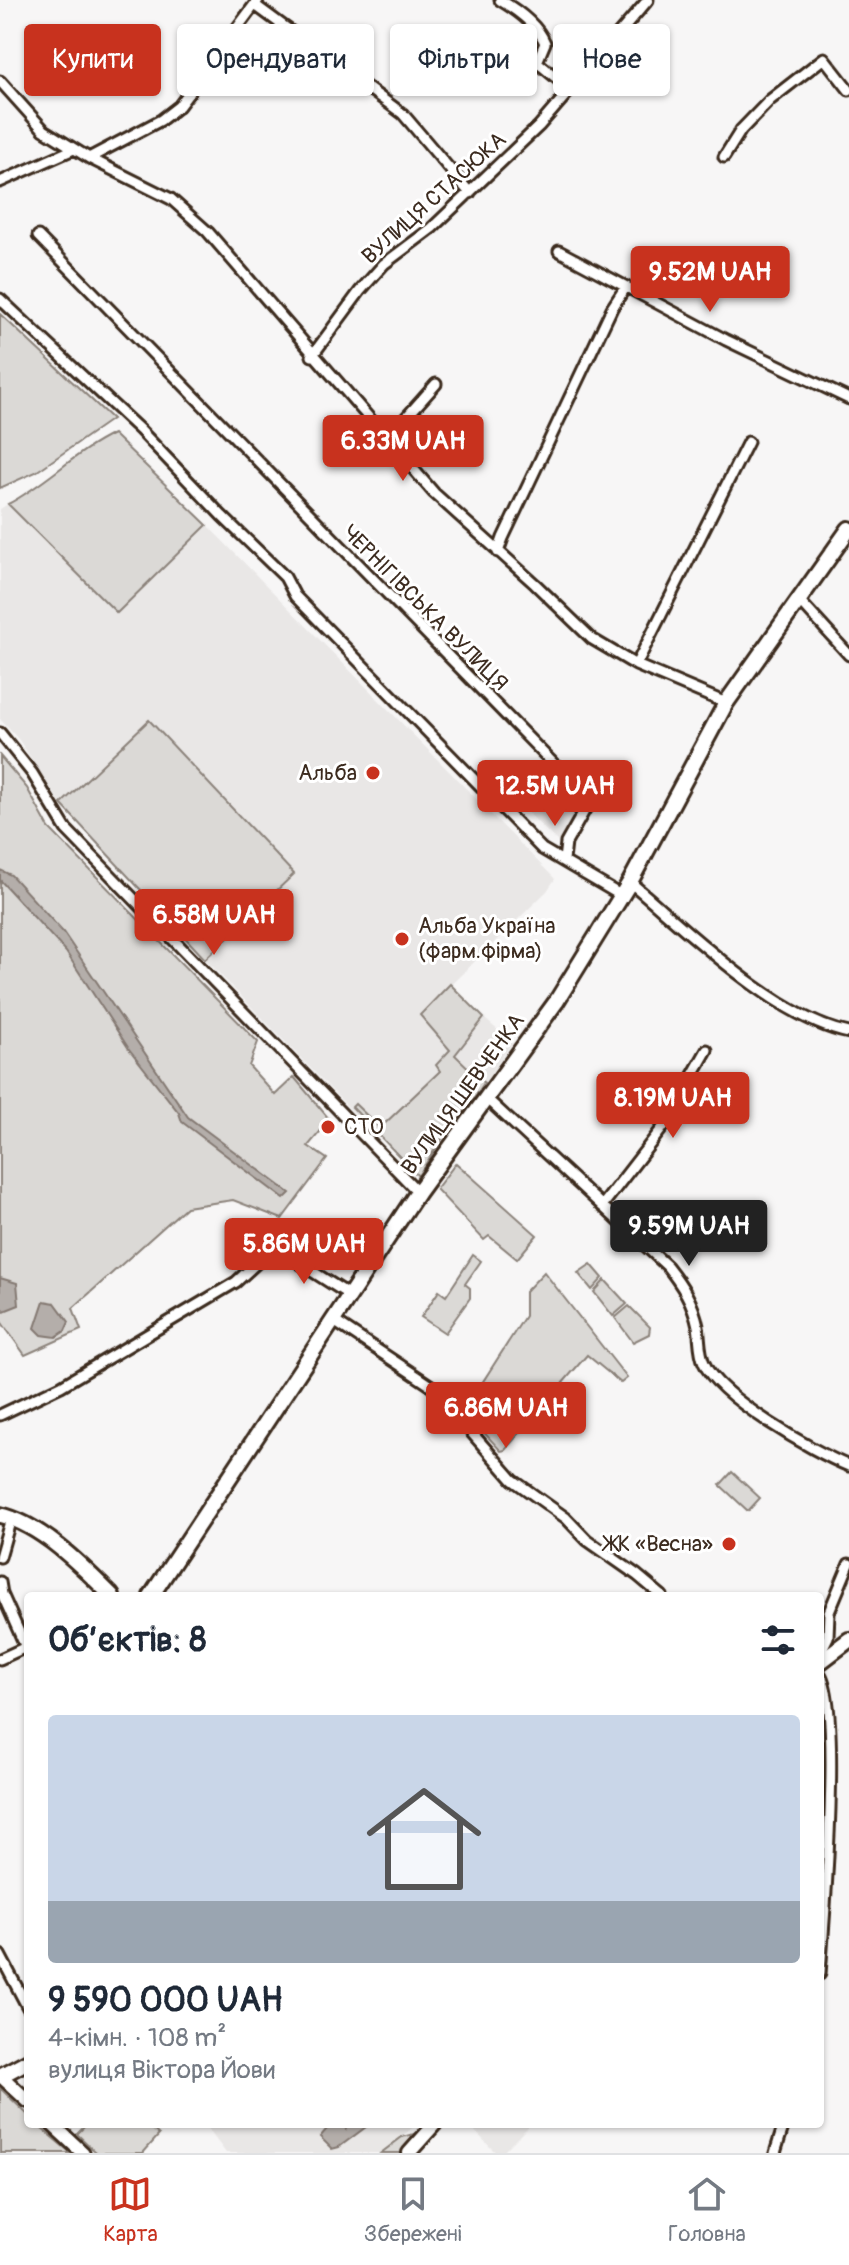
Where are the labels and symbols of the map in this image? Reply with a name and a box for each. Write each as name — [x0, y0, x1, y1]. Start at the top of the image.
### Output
street label: ВУЛИЦЯ СТАСЮКА — [356, 126, 512, 270]
pin: 9.52M UAH — [618, 246, 802, 314]
pin: 6.33M UAH — [311, 415, 495, 483]
street label: ЧЕРНІГІВСЬКА ВУЛИЦЯ — [336, 519, 514, 697]
place label: Альба — [298, 759, 357, 787]
pin: 12.5M UAH — [463, 760, 647, 828]
marker: Альба — [364, 764, 382, 782]
pin: 6.58M UAH — [122, 889, 306, 957]
place label: Альба Україна (фарм.фірма) — [418, 912, 555, 965]
marker: Альба Україна (фарм.фірма) — [393, 930, 411, 948]
street label: ВУЛИЦЯ ШЕВЧЕНКА — [395, 1008, 531, 1180]
pin: 8.19M UAH — [581, 1072, 765, 1140]
place label: СТО — [344, 1113, 384, 1141]
marker: СТО — [319, 1118, 337, 1136]
pin: 9.59M UAH — [597, 1200, 781, 1268]
pin: 5.86M UAH — [212, 1218, 396, 1286]
pin: 6.86M UAH — [414, 1382, 598, 1450]
place label: ЖК «Весна» — [602, 1530, 713, 1558]
marker: ЖК «Весна» — [720, 1535, 738, 1553]

